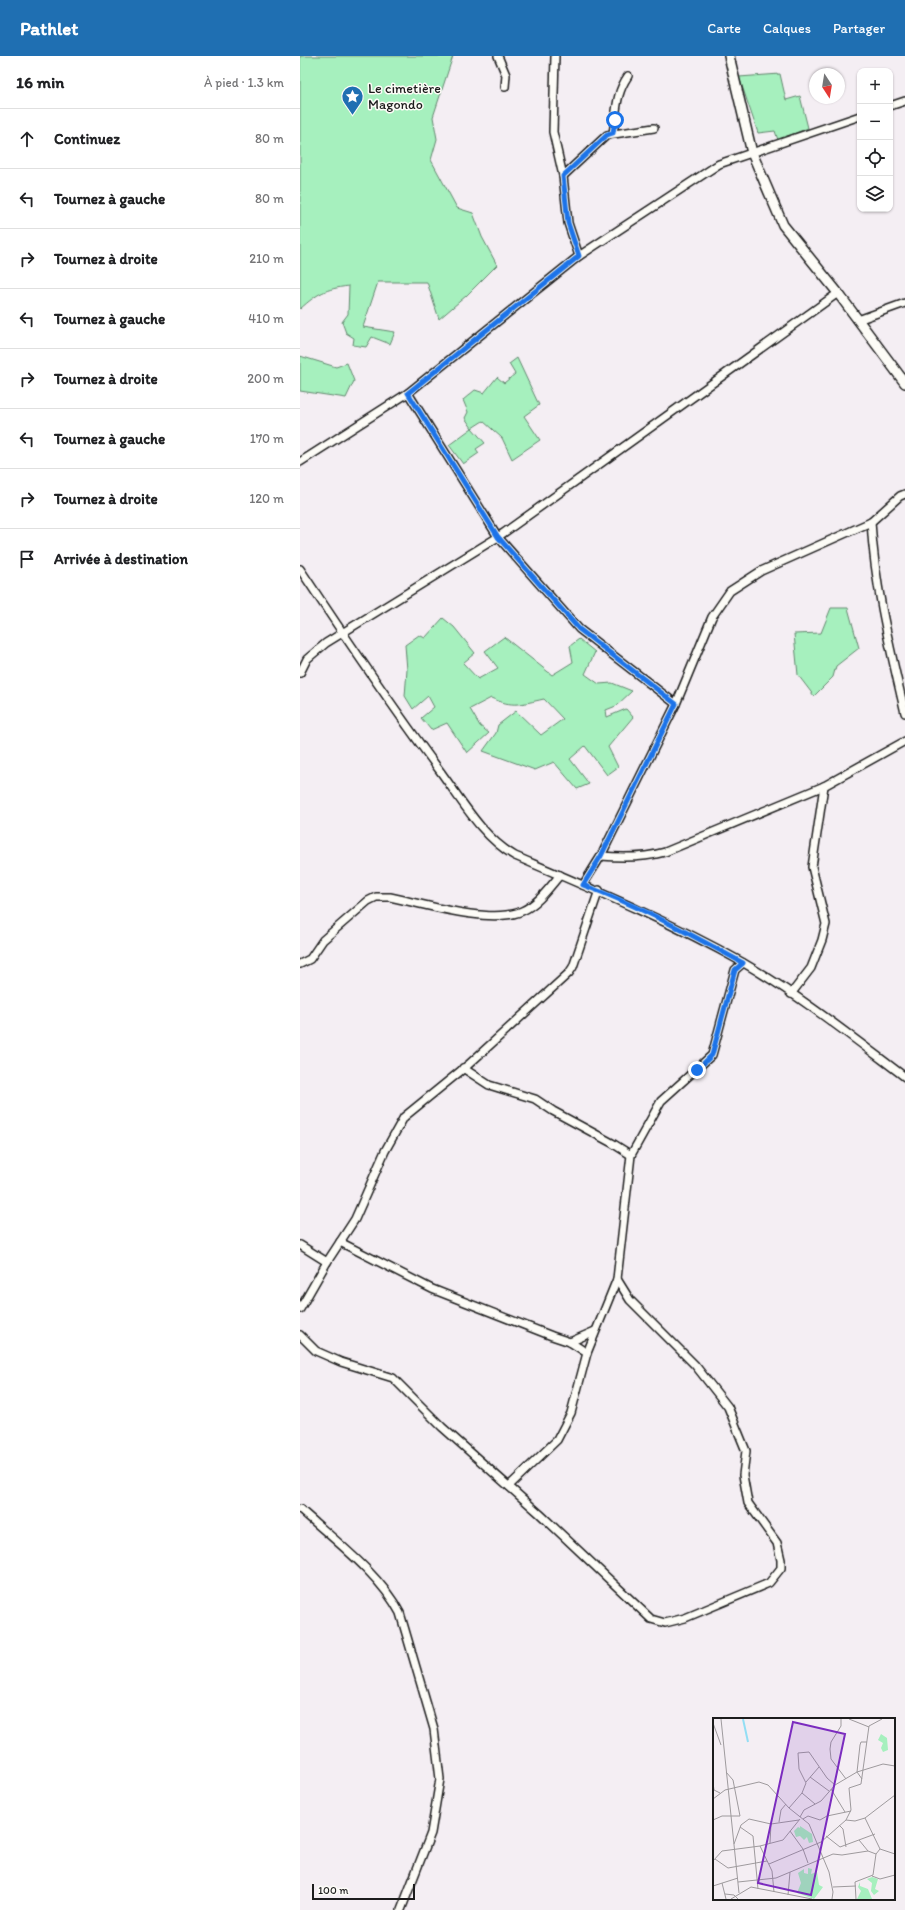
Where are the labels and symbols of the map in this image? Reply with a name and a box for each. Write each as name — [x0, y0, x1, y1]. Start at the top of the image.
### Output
north arrow — [809, 68, 845, 104]
place label: Le cimetière Magondo — [368, 80, 441, 113]
place icon: Le cimetière Magondo — [339, 83, 365, 116]
route start — [606, 111, 624, 129]
route end — [688, 1061, 706, 1079]
inset map — [713, 1718, 895, 1900]
scale bar — [312, 1882, 415, 1901]

